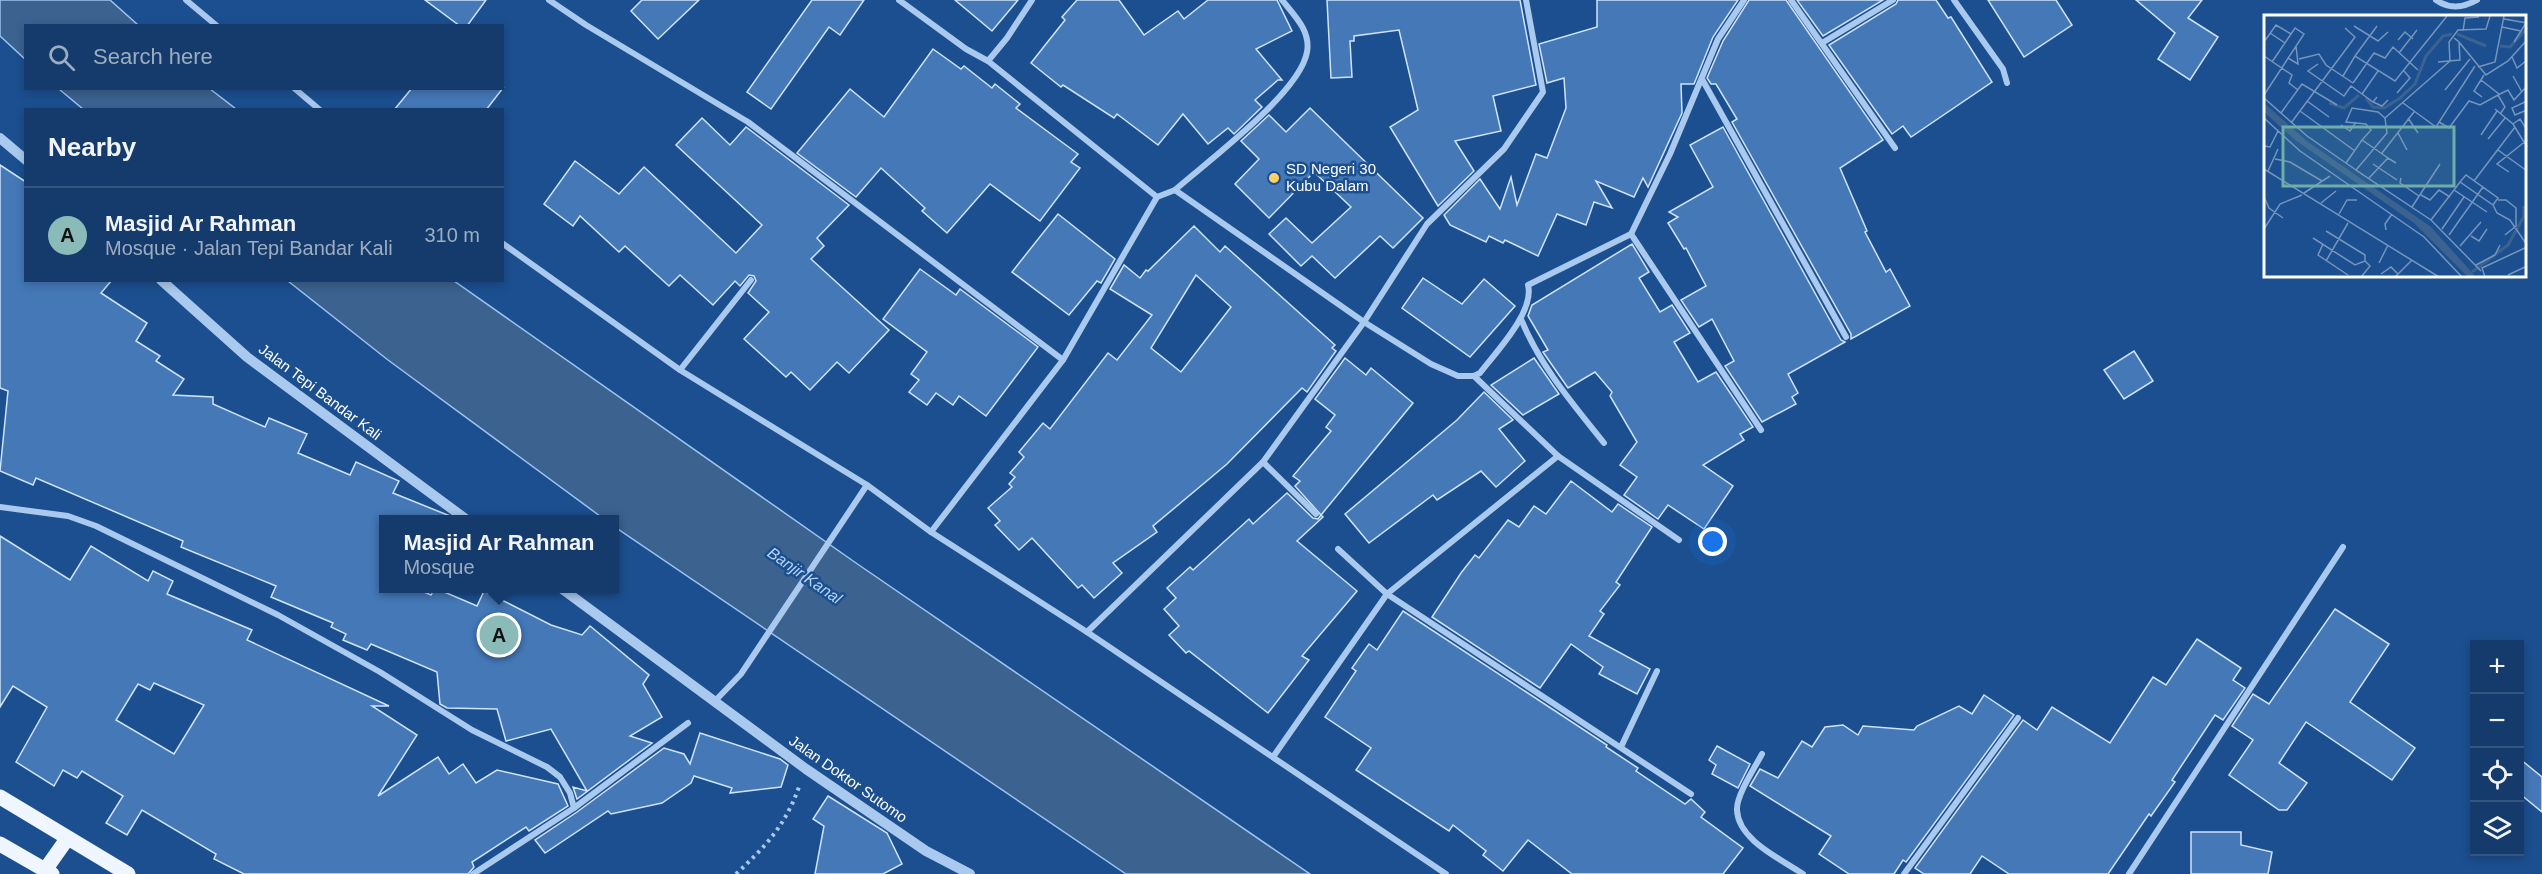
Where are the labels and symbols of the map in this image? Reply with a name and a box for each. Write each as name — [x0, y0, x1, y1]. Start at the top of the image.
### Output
inset map — [2264, 15, 2527, 278]
place label: SD Negeri 30 Kubu Dalam — [1286, 160, 1376, 194]
marker: SD Negeri 30 Kubu Dalam — [1267, 171, 1281, 185]
street label: Jalan Tepi Bandar Kali — [256, 340, 385, 443]
your location — [1698, 527, 1727, 556]
water label: Banjir Kanal — [764, 544, 845, 607]
pin: A — [480, 612, 518, 658]
street label: Jalan Doktor Sutomo — [786, 731, 911, 826]

